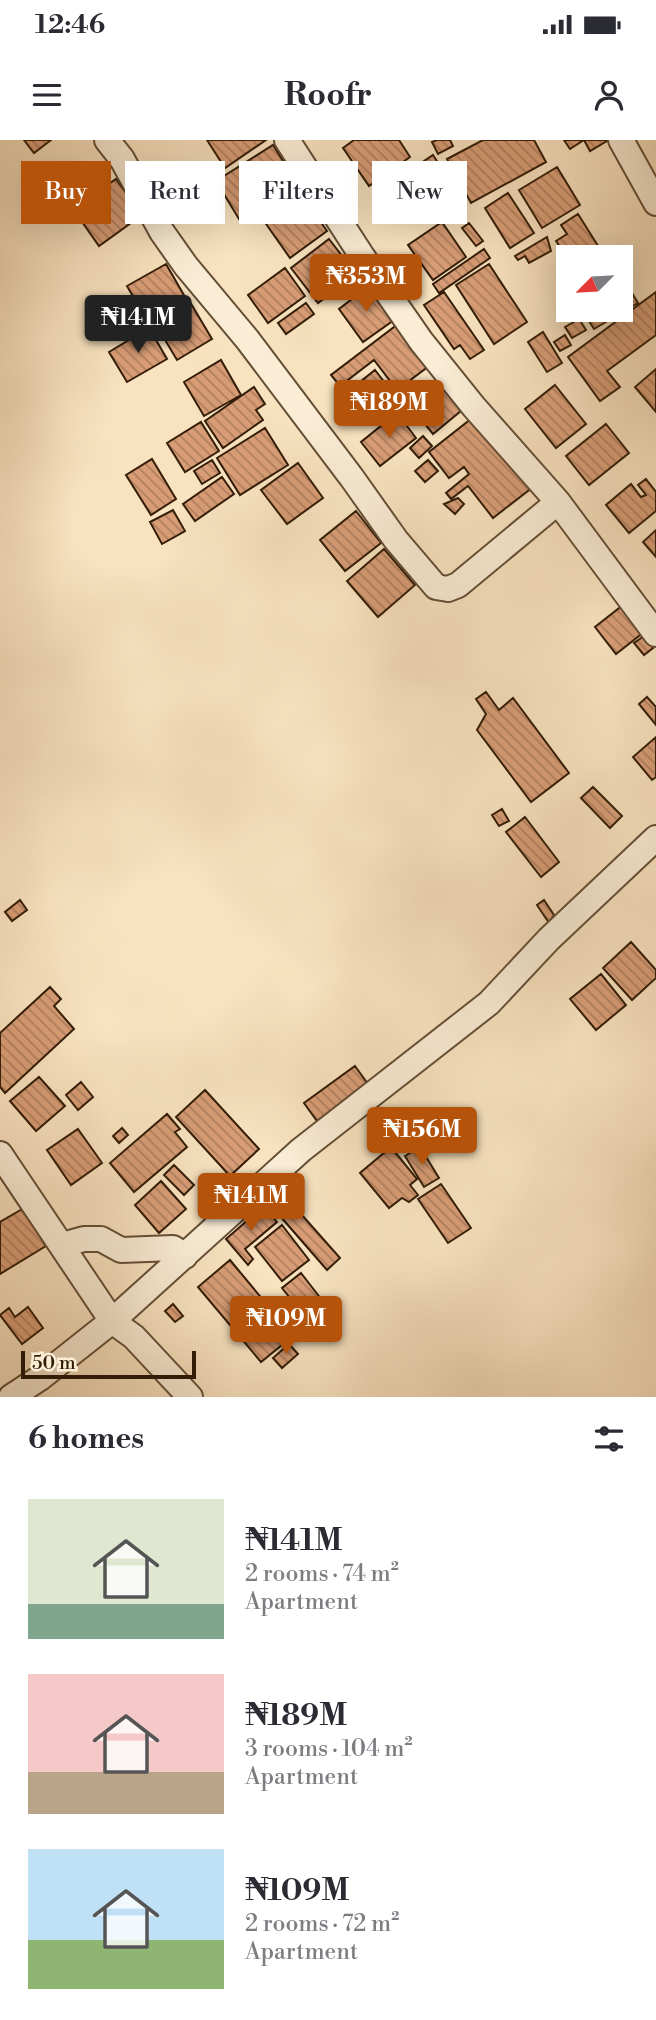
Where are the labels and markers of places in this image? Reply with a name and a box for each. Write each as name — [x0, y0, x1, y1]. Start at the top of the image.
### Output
pin: ₦353M — [317, 254, 415, 314]
pin: ₦141M — [89, 296, 187, 355]
pin: ₦189M — [340, 380, 438, 440]
pin: ₦156M — [373, 1108, 471, 1167]
pin: ₦141M — [202, 1174, 300, 1233]
pin: ₦109M — [237, 1296, 335, 1356]

